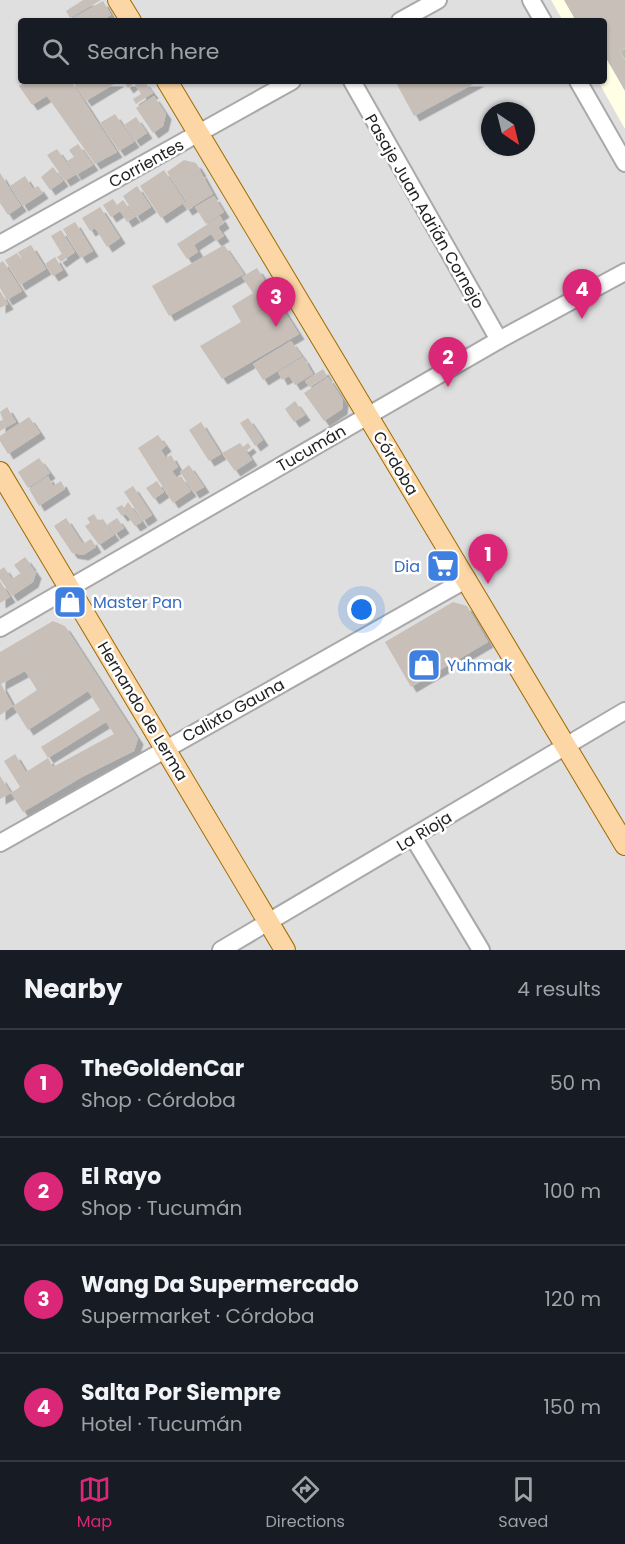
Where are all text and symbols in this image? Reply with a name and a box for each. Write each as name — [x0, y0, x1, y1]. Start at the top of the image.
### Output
search box — [18, 18, 607, 84]
icon: search — [39, 35, 72, 68]
text: Search here — [87, 36, 220, 67]
north arrow — [481, 102, 535, 156]
street label: Pasaje Juan Adrián Cornejo — [359, 110, 490, 313]
street label: Corrientes — [104, 133, 188, 194]
pin: 4 — [562, 270, 602, 319]
pin: 3 — [256, 278, 296, 327]
pin: 2 — [428, 338, 468, 387]
street label: Tucumán — [272, 419, 350, 477]
street label: Córdoba — [367, 427, 424, 500]
pin: 1 — [468, 534, 508, 584]
supermarket icon: Dia — [425, 548, 461, 584]
place label: Dia — [394, 555, 420, 578]
shop icon: Master Pan — [52, 584, 88, 620]
place label: Master Pan — [93, 591, 182, 614]
your location — [347, 595, 376, 624]
street label: Hernando de Lerma — [92, 637, 193, 785]
shop icon: Yuhmak — [406, 647, 442, 683]
place label: Yuhmak — [447, 654, 513, 677]
street label: Calixto Gauna — [178, 673, 289, 748]
street label: La Rioja — [392, 806, 456, 857]
text: Nearby — [24, 971, 122, 1007]
text: 4 results — [517, 975, 601, 1003]
text: TheGoldenCar — [81, 1053, 244, 1084]
text: 1 — [40, 1069, 47, 1097]
text: 50 m — [550, 1069, 601, 1097]
text: Shop · Córdoba — [81, 1086, 236, 1114]
text: El Rayo — [81, 1161, 161, 1192]
text: 2 — [38, 1177, 49, 1205]
text: 100 m — [544, 1177, 601, 1205]
text: Shop · Tucumán — [81, 1194, 242, 1222]
text: Wang Da Supermercado — [81, 1269, 359, 1300]
text: 3 — [37, 1285, 50, 1313]
text: 120 m — [545, 1285, 601, 1313]
text: Supermarket · Córdoba — [81, 1302, 314, 1330]
text: Salta Por Siempre — [81, 1377, 281, 1408]
text: 4 — [37, 1393, 50, 1421]
text: 150 m — [544, 1393, 601, 1421]
text: Hotel · Tucumán — [81, 1410, 243, 1438]
tab: Map — [77, 1473, 112, 1534]
tab: Directions — [266, 1473, 345, 1534]
tab: Saved — [498, 1473, 548, 1534]

